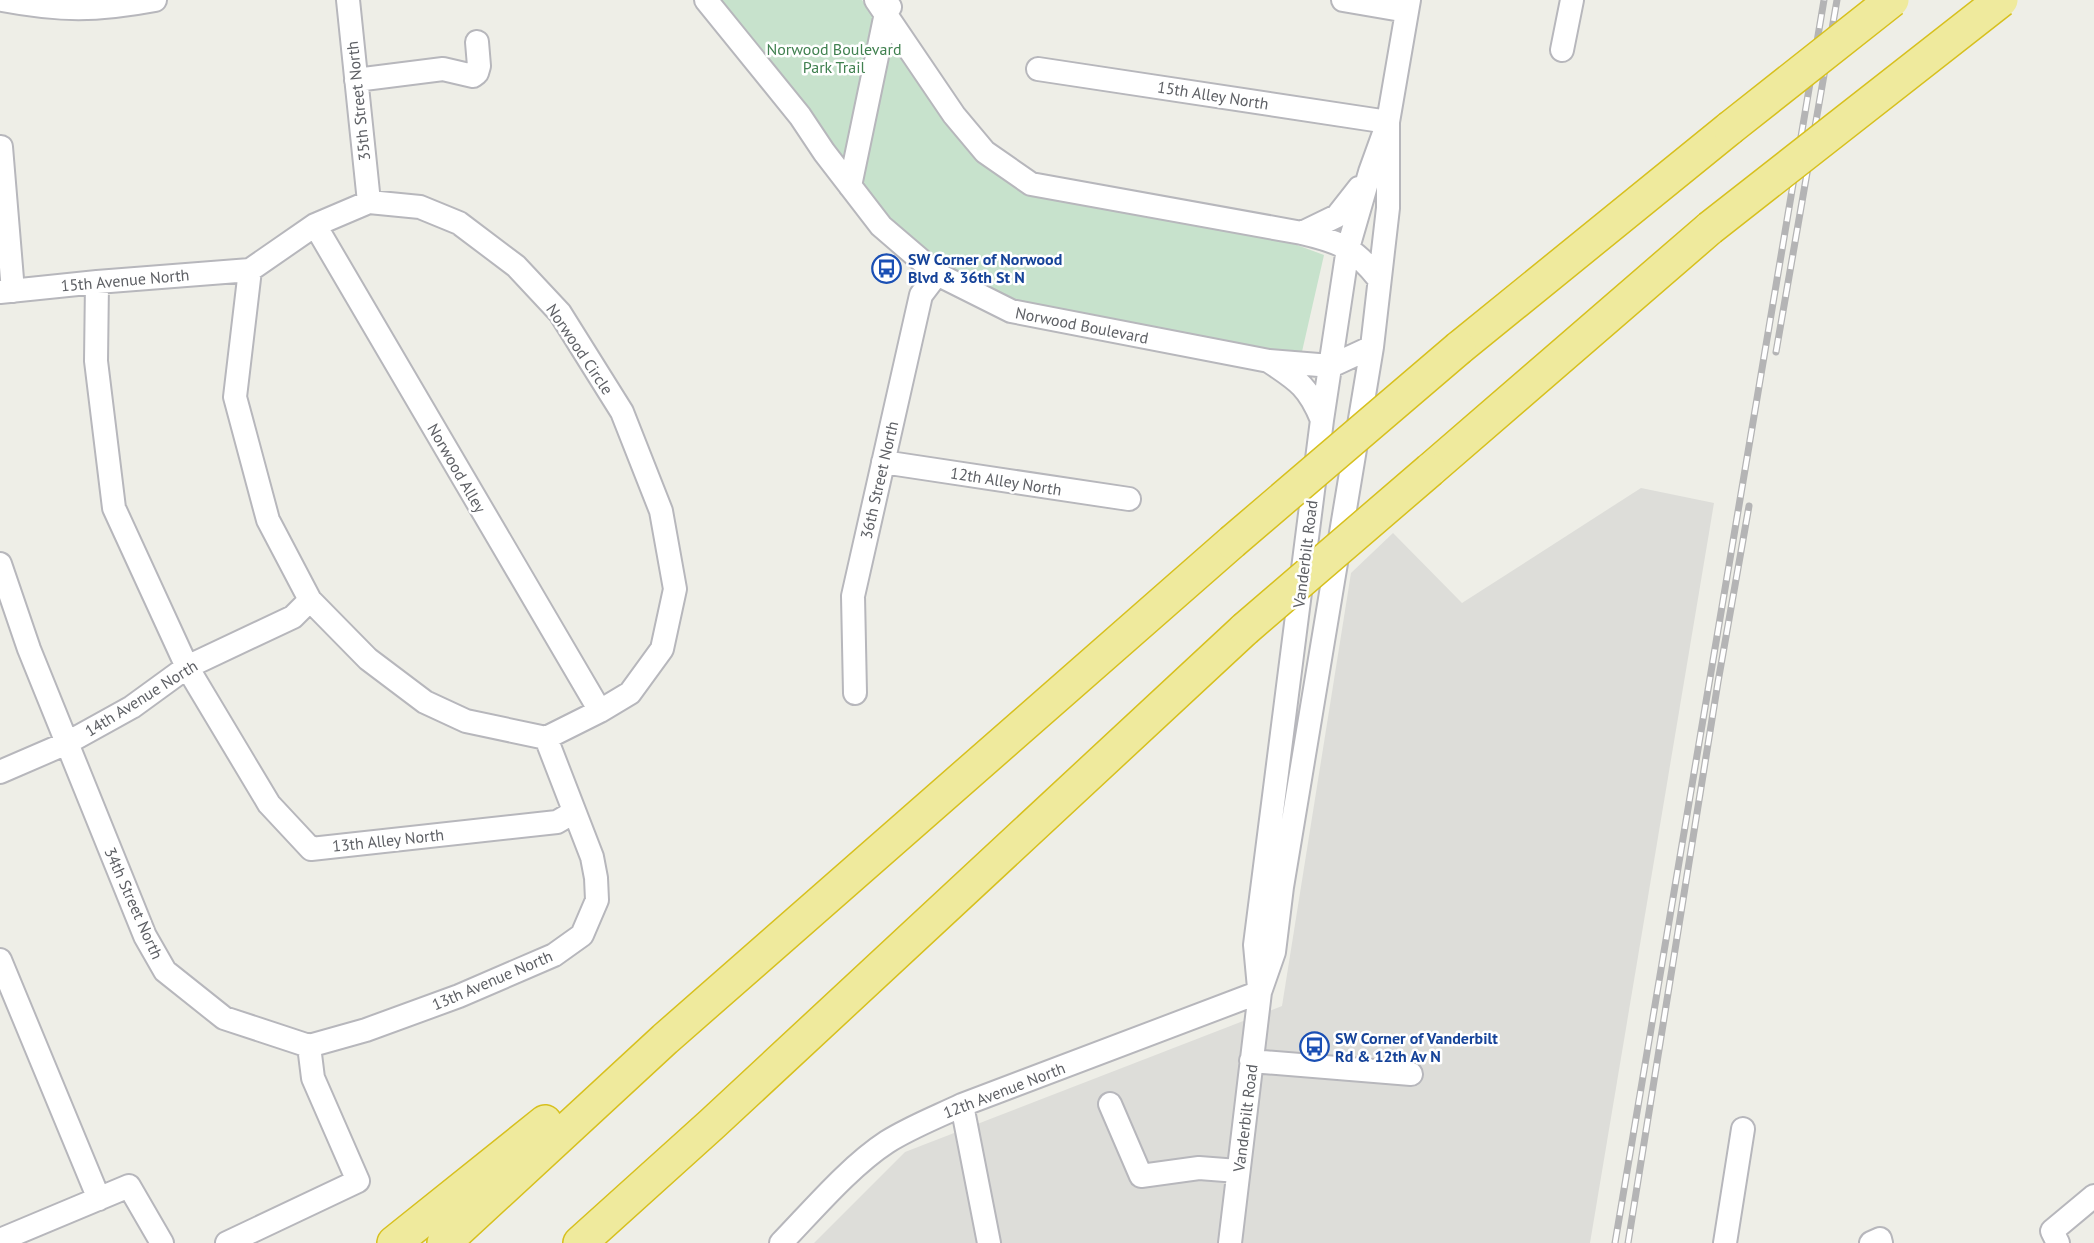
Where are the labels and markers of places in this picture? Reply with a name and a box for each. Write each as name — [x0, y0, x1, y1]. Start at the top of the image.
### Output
place label: SW Corner of Norwood Blvd & 36th St N — [908, 249, 1062, 287]
bus stop icon: SW Corner of Norwood Blvd & 36th St N — [871, 252, 903, 284]
place label: SW Corner of Vanderbilt Rd & 12th Av N — [1335, 1028, 1498, 1066]
bus stop icon: SW Corner of Vanderbilt Rd & 12th Av N — [1298, 1031, 1330, 1063]

